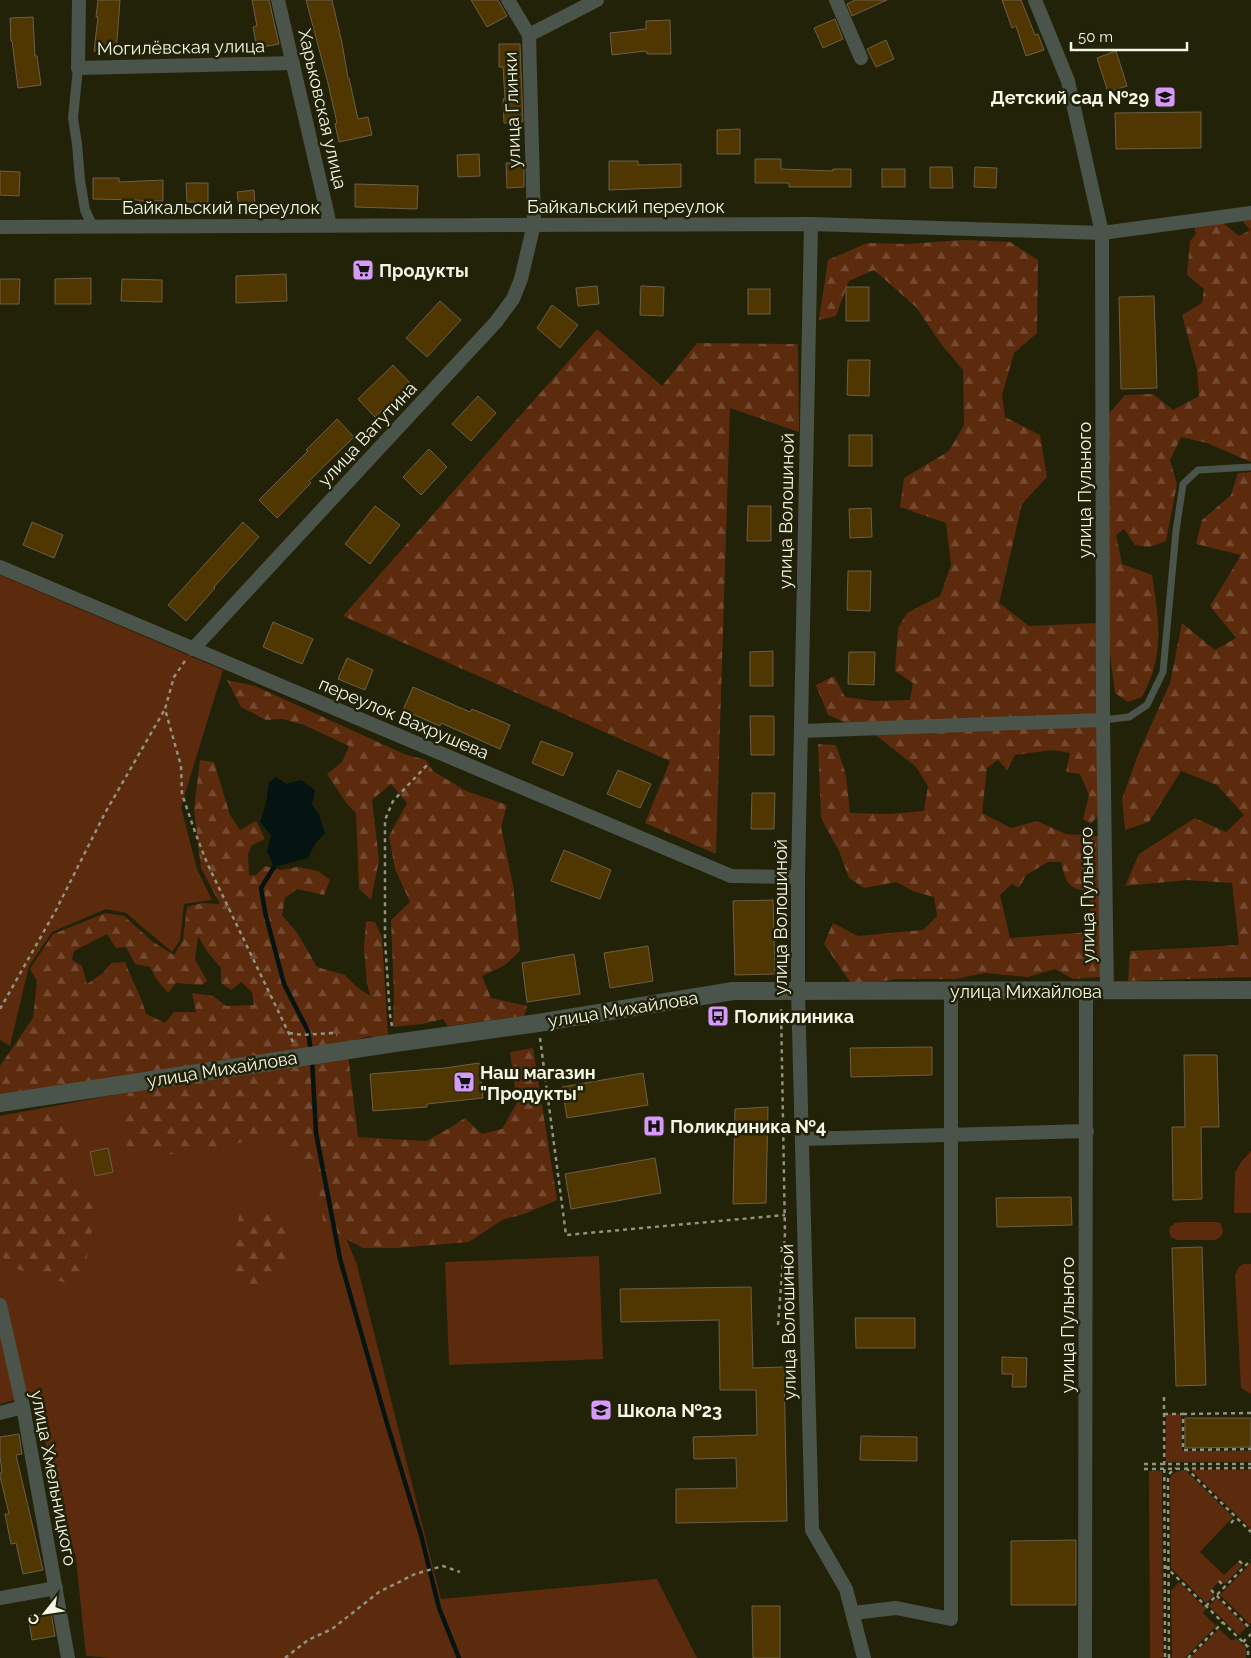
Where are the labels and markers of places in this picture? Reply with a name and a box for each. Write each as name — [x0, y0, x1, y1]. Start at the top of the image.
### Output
school or university icon: Детский сад №29 — [1153, 85, 1177, 109]
place label: Детский сад №29 — [991, 87, 1149, 108]
supermarket icon: Продукты — [351, 258, 375, 282]
place label: Продукты — [379, 260, 469, 281]
bus stop icon: Поликлиника — [706, 1004, 730, 1028]
place label: Поликлиника — [734, 1006, 854, 1027]
place label: Наш магазин "Продукты" — [480, 1062, 596, 1104]
supermarket icon: Наш магазин "Продукты" — [452, 1070, 476, 1094]
hospital icon: Поликдиника №4 — [642, 1114, 666, 1138]
place label: Поликдиника №4 — [670, 1116, 826, 1137]
school or university icon: Школа №23 — [589, 1398, 613, 1422]
place label: Школа №23 — [617, 1400, 722, 1421]

